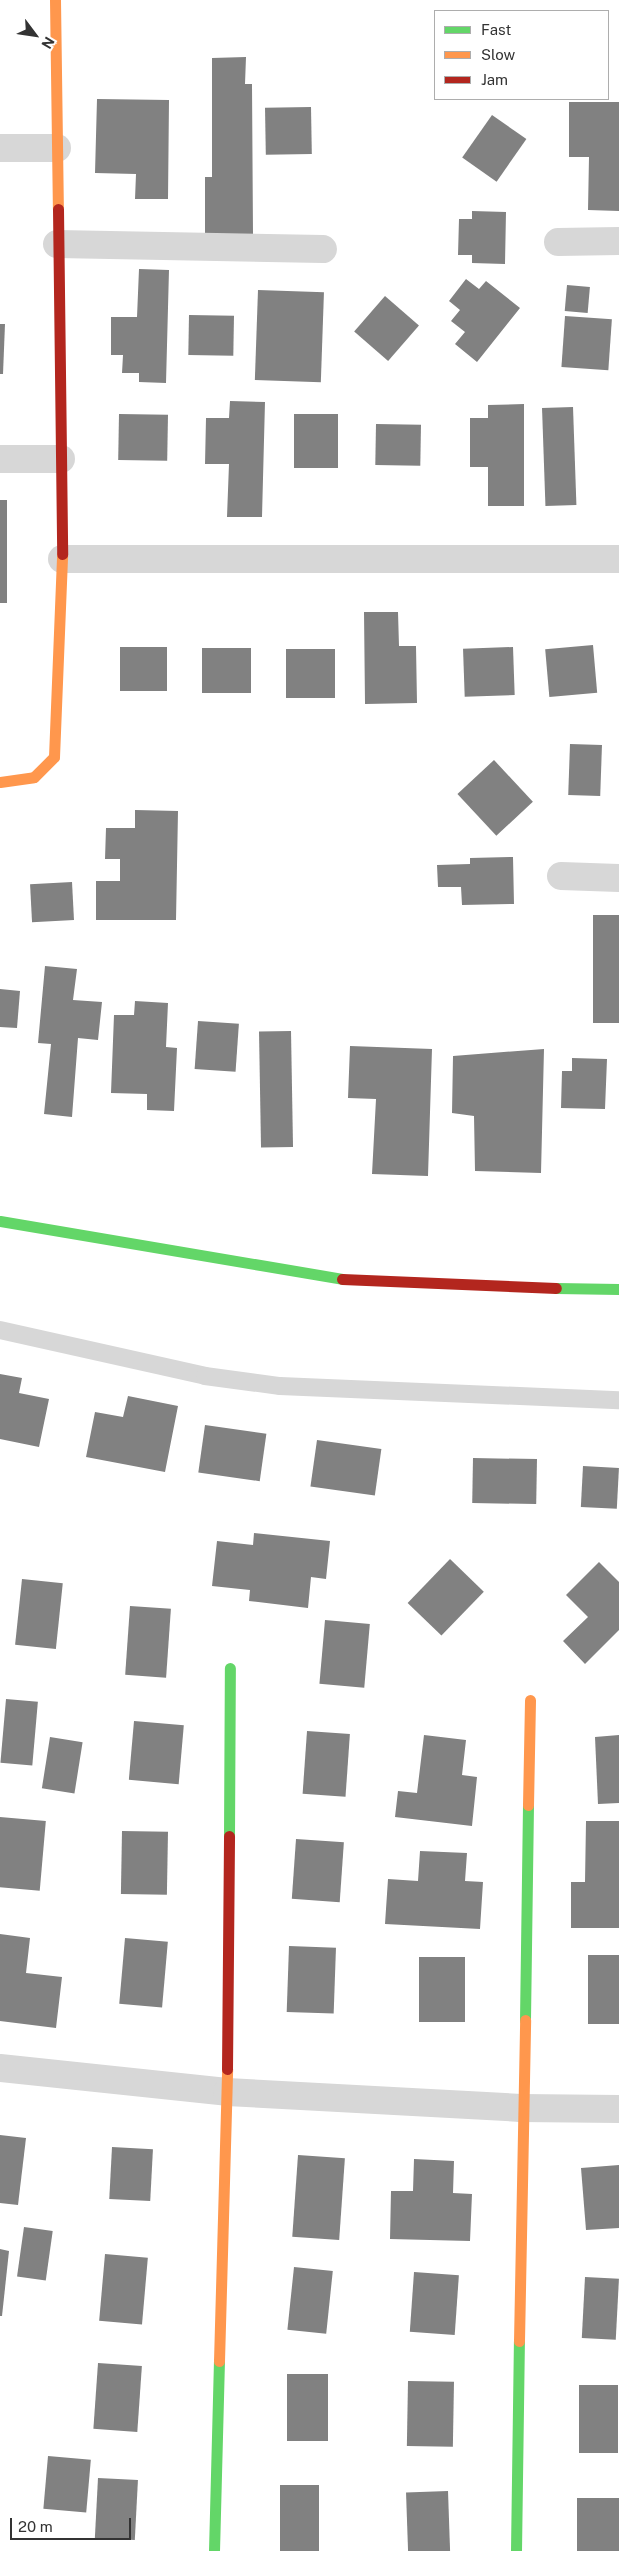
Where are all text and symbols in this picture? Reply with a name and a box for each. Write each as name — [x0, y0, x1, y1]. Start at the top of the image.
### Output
north arrow — [10, 10, 60, 60]
legend — [434, 10, 609, 100]
text: Fast — [481, 21, 511, 38]
text: N — [38, 34, 58, 52]
text: Slow — [481, 46, 515, 63]
text: Jam — [481, 71, 508, 88]
scale bar — [12, 2508, 134, 2540]
text: 20 m — [18, 2518, 53, 2535]

